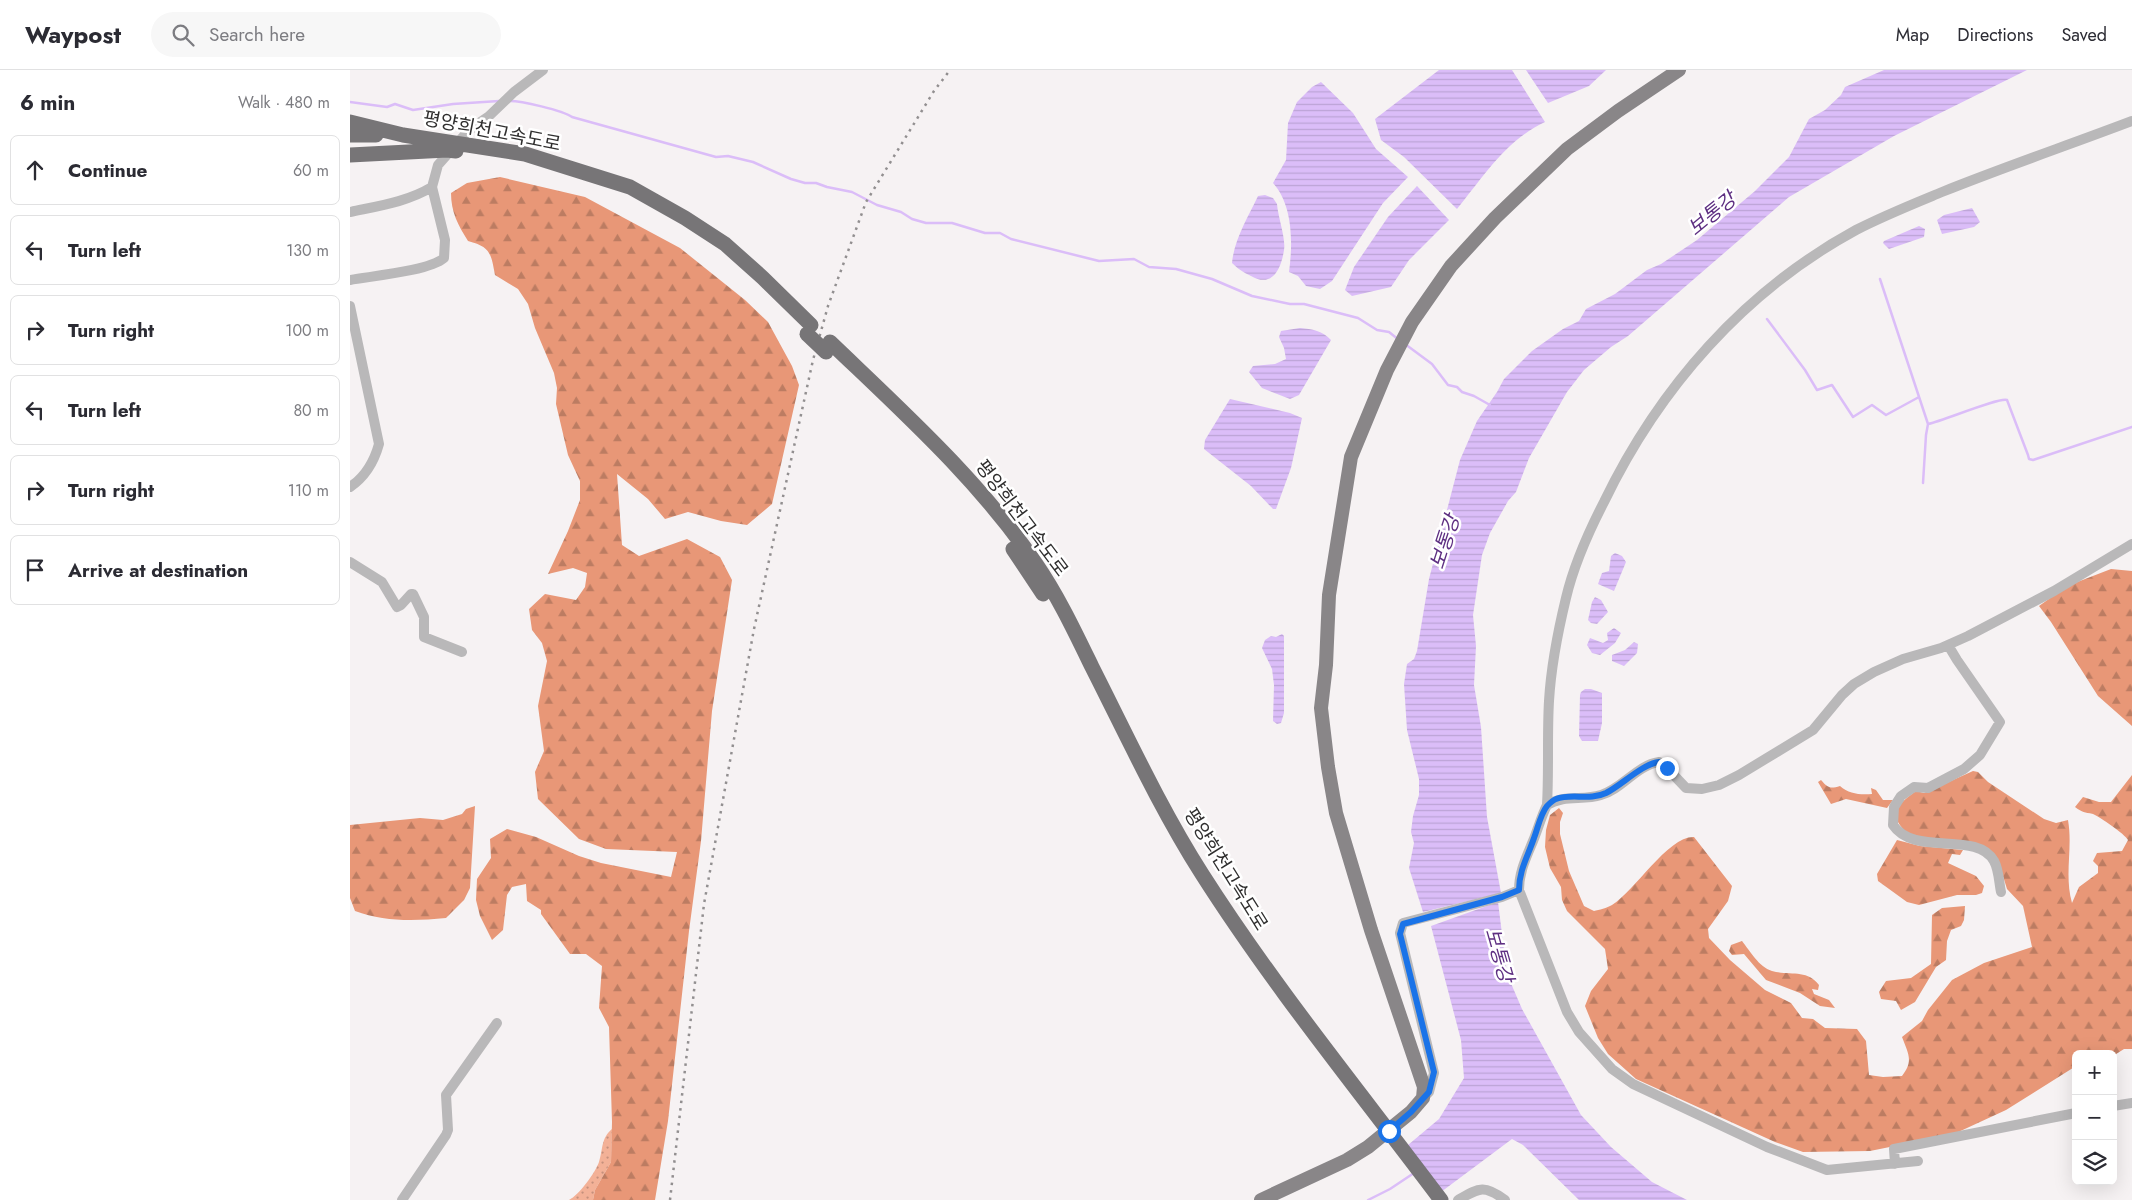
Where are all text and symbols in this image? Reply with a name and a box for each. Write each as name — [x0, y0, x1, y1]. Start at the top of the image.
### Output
search box — [151, 12, 501, 57]
text: Waypost — [25, 17, 121, 52]
icon: search — [169, 21, 197, 49]
text: Search here — [209, 21, 305, 48]
text: Map — [1896, 22, 1929, 48]
text: Directions — [1957, 22, 2033, 48]
text: Saved — [2061, 22, 2107, 48]
text: 6 min — [20, 88, 75, 118]
text: Walk · 480 m — [238, 91, 330, 114]
street label: 평양희천고속도로 — [421, 104, 563, 158]
icon: ahead — [21, 156, 49, 184]
text: Continue — [68, 157, 147, 184]
text: 60 m — [293, 159, 329, 182]
water label: 보통강 — [1681, 184, 1745, 243]
icon: left — [21, 236, 49, 264]
text: Turn left — [68, 237, 141, 264]
text: 130 m — [286, 239, 329, 262]
icon: right — [21, 316, 49, 344]
text: Turn right — [68, 317, 154, 344]
text: 100 m — [285, 319, 329, 342]
icon: left — [21, 396, 49, 424]
text: Turn left — [68, 397, 141, 424]
text: 80 m — [293, 399, 329, 422]
street label: 평양희천고속도로 — [969, 454, 1075, 582]
icon: right — [21, 476, 49, 504]
text: Turn right — [68, 477, 154, 504]
text: 110 m — [288, 479, 329, 502]
water label: 보통강 — [1423, 509, 1468, 573]
icon: arrive — [21, 556, 49, 584]
text: Arrive at destination — [68, 557, 248, 584]
route end — [1656, 757, 1679, 780]
street label: 평양희천고속도로 — [1177, 803, 1275, 935]
water label: 보통강 — [1477, 924, 1521, 988]
map controls — [2072, 1050, 2117, 1185]
button: + — [2072, 1050, 2117, 1095]
button: − — [2072, 1095, 2117, 1140]
route start — [1378, 1120, 1401, 1143]
button: layers — [2072, 1140, 2117, 1185]

